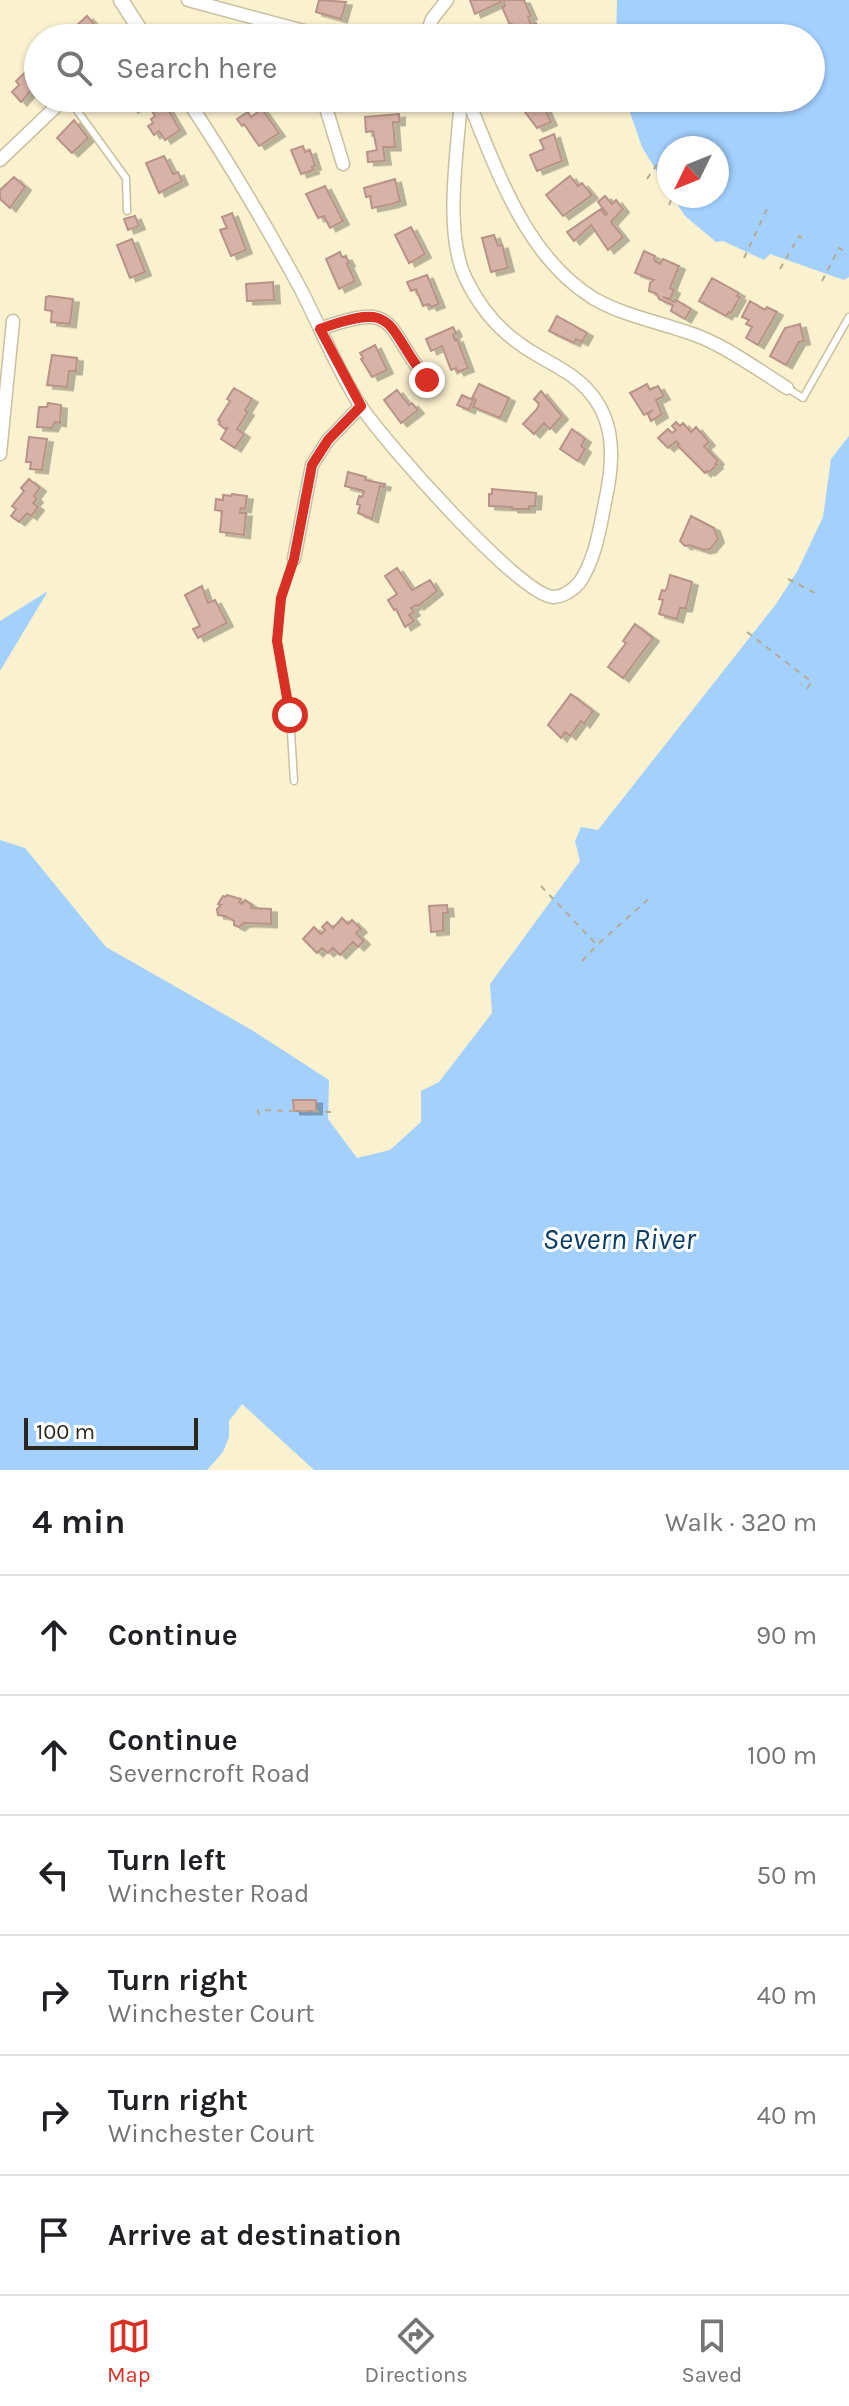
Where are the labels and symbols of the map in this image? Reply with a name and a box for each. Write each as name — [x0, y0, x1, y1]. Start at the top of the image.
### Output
north arrow — [657, 136, 729, 208]
route end — [409, 362, 445, 398]
route start — [272, 697, 308, 733]
water label: Severn River — [542, 1221, 697, 1257]
scale bar — [24, 1414, 198, 1450]

